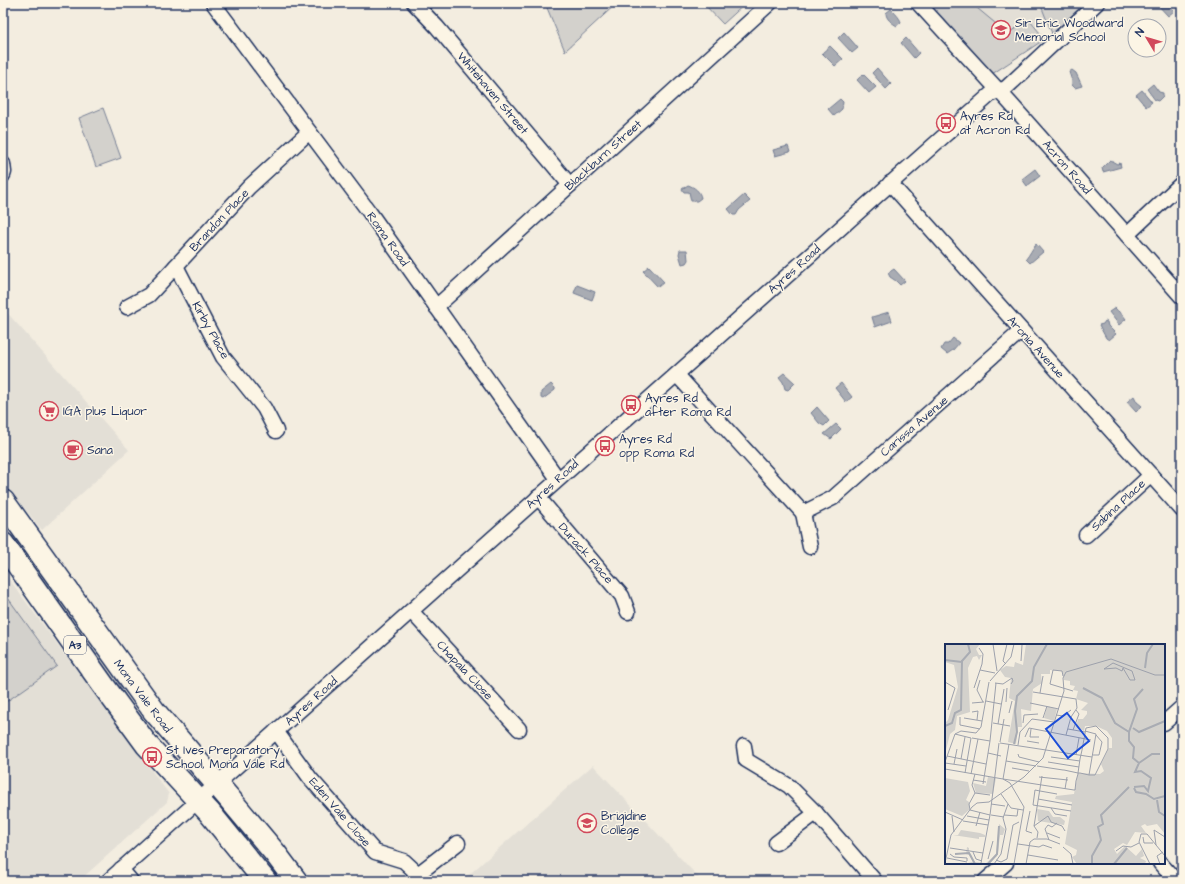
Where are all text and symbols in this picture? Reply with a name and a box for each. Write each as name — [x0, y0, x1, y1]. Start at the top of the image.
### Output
place label: Sir Eric Woodward Memorial School — [1015, 15, 1123, 46]
north arrow — [1127, 18, 1167, 58]
school or university icon: Sir Eric Woodward Memorial School — [990, 19, 1012, 41]
text: N — [1131, 25, 1148, 39]
street label: Whitehaven Street — [453, 48, 532, 138]
place label: Ayres Rd at Acron Rd — [960, 108, 1030, 139]
bus stop icon: Ayres Rd at Acron Rd — [935, 112, 957, 134]
street label: Blackburn Street — [561, 116, 646, 195]
street label: Acron Road — [1038, 136, 1095, 198]
street label: Brandon Place — [186, 185, 253, 256]
street label: Roma Road — [363, 209, 413, 270]
street label: Ayres Road — [764, 241, 825, 298]
street label: Kirby Place — [187, 298, 234, 363]
street label: Aronia Avenue — [1003, 312, 1069, 383]
place label: Ayres Rd after Roma Rd — [645, 390, 731, 421]
street label: Carissa Avenue — [877, 392, 952, 461]
bus stop icon: Ayres Rd after Roma Rd — [620, 394, 642, 416]
supermarket icon: IGA plus Liquor — [38, 400, 60, 422]
place label: IGA plus Liquor — [63, 403, 147, 420]
place label: Ayres Rd opp Roma Rd — [619, 431, 694, 462]
bus stop icon: Ayres Rd opp Roma Rd — [594, 435, 616, 457]
cafe icon: Sana — [62, 439, 84, 461]
place label: Sana — [87, 442, 113, 459]
street label: Ayres Road — [522, 456, 583, 513]
street label: Sabina Place — [1087, 475, 1150, 535]
street label: Durack Place — [554, 519, 617, 588]
road number: A3 — [64, 636, 86, 654]
street label: Chapala Close — [433, 637, 497, 704]
inset map — [945, 644, 1165, 864]
street label: Mona Vale Road — [109, 656, 176, 737]
street label: Ayres Road — [281, 673, 342, 730]
place label: St Ives Preparatory School, Mona Vale Rd — [166, 742, 285, 773]
bus stop icon: St Ives Preparatory School, Mona Vale Rd — [141, 746, 163, 768]
street label: Eden Vale Close — [305, 774, 375, 851]
place label: Brigidine College — [601, 808, 647, 840]
school or university icon: Brigidine College — [576, 812, 598, 834]

